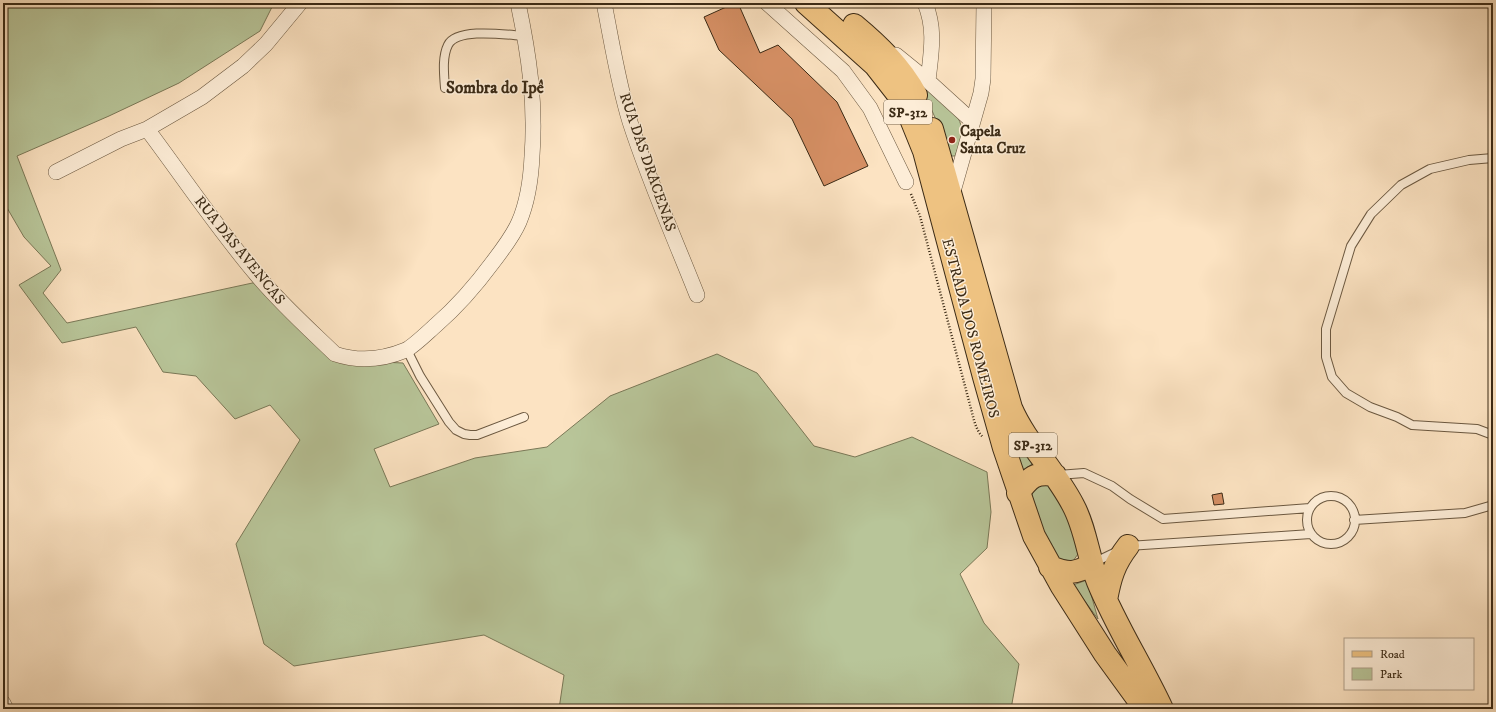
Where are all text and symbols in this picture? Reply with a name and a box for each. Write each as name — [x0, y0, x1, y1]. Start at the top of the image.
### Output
district label: Sombra do Ipê — [446, 77, 544, 99]
street label: RUA DAS DRACENAS — [615, 90, 680, 234]
road number: SP-312 — [884, 100, 932, 124]
place label: Capela Santa Cruz — [960, 122, 1026, 158]
marker: Capela Santa Cruz — [947, 135, 957, 145]
street label: RUA DAS AVENCAS — [190, 192, 289, 309]
street label: ESTRADA DOS ROMEIROS — [937, 236, 1004, 420]
road number: SP-312 — [1009, 433, 1057, 457]
legend — [1344, 638, 1474, 690]
text: Road — [1380, 647, 1405, 662]
text: Park — [1380, 667, 1402, 682]

